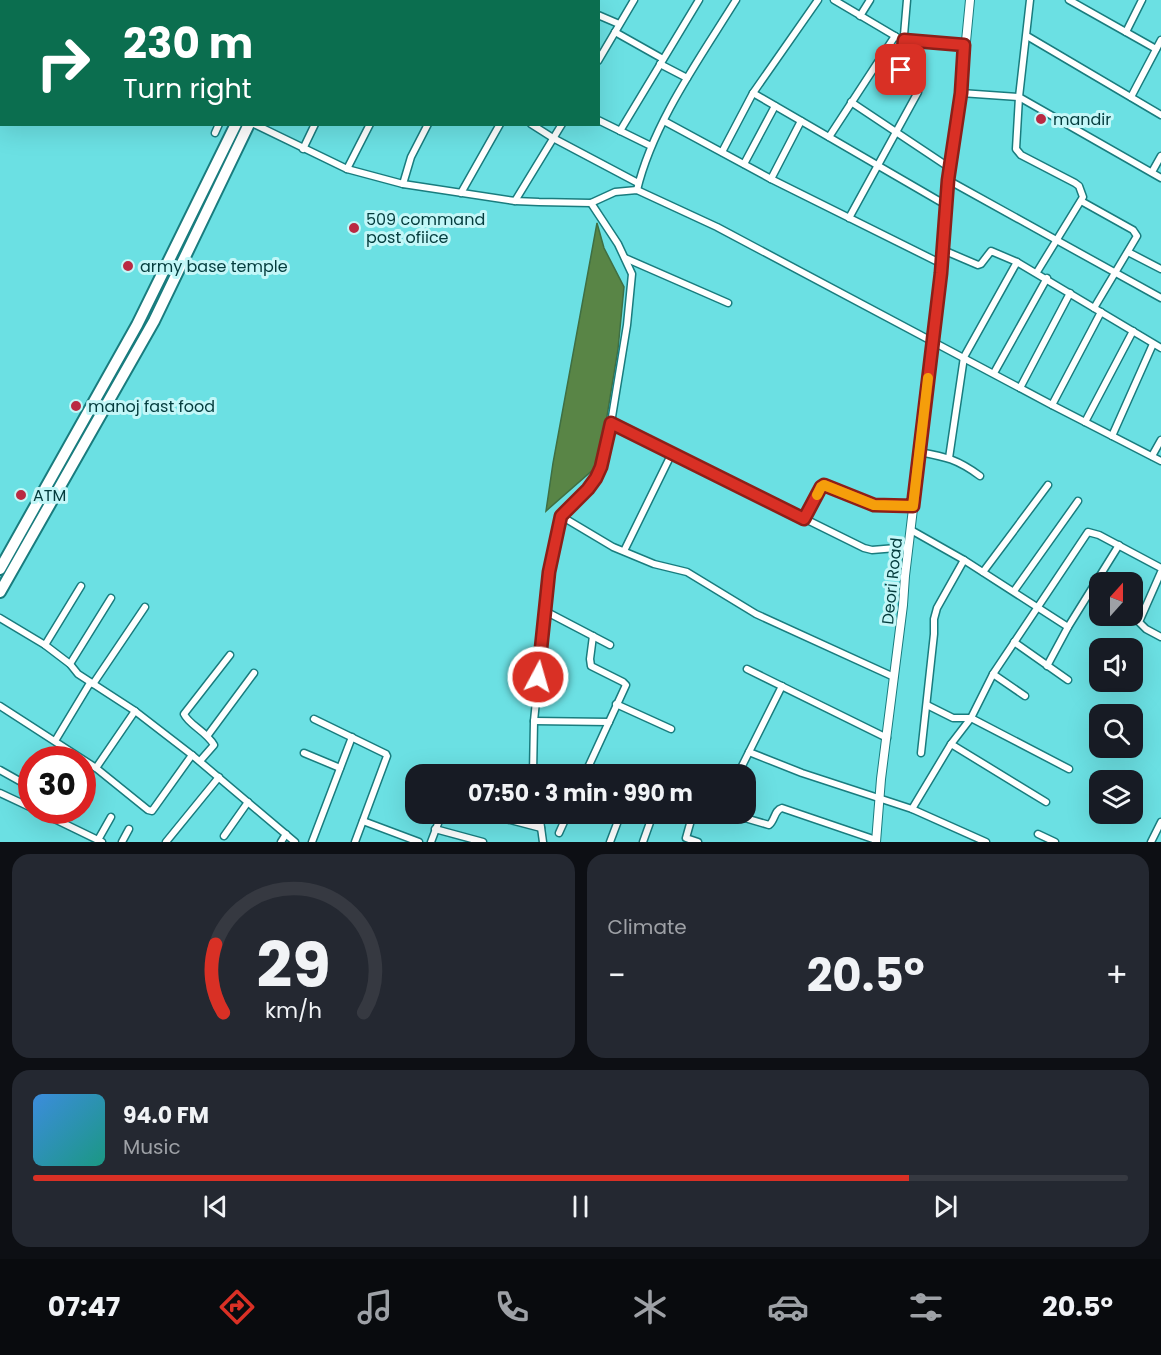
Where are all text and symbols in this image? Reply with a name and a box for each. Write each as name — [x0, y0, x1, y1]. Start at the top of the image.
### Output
text: 230 m — [123, 14, 253, 73]
icon: right — [24, 24, 102, 102]
pin — [875, 44, 926, 95]
icon: arrive — [884, 53, 917, 86]
text: Turn right — [123, 70, 252, 107]
place label: mandir — [1053, 108, 1111, 131]
marker: mandir — [1034, 112, 1048, 126]
place label: 509 command post ofiice — [366, 208, 485, 249]
marker: 509 command post ofiice — [347, 221, 361, 235]
place label: army base temple — [140, 255, 288, 278]
marker: army base temple — [121, 259, 135, 273]
place label: manoj fast food — [88, 395, 215, 418]
marker: manoj fast food — [69, 399, 83, 413]
place label: ATM — [33, 484, 66, 507]
marker: ATM — [14, 488, 28, 502]
street label: Deori Road — [876, 536, 908, 626]
north arrow — [1089, 572, 1143, 626]
map controls — [1089, 572, 1143, 824]
button: sound — [1089, 638, 1143, 692]
position arrow — [506, 645, 570, 709]
button: search — [1089, 704, 1143, 758]
speed limit sign: 30 — [18, 746, 96, 824]
button: layers — [1089, 770, 1143, 824]
text: 07:50 · 3 min · 990 m — [468, 778, 693, 809]
text: Climate — [608, 913, 687, 941]
text: 29 — [256, 921, 330, 1009]
text: 20.5° — [807, 944, 924, 1007]
text: − — [608, 952, 626, 999]
text: + — [1105, 952, 1128, 999]
text: km/h — [265, 995, 322, 1026]
text: 94.0 FM — [123, 1100, 209, 1131]
text: Music — [123, 1133, 181, 1161]
icon: previous — [199, 1190, 232, 1223]
icon: pause — [564, 1190, 597, 1223]
icon: next — [929, 1190, 962, 1223]
icon: directions — [216, 1286, 258, 1328]
icon: music — [354, 1286, 396, 1328]
icon: phone — [491, 1286, 533, 1328]
icon: climate — [629, 1286, 671, 1328]
icon: car — [767, 1286, 809, 1328]
icon: filters — [905, 1286, 947, 1328]
text: 07:47 — [48, 1288, 120, 1325]
text: 20.5° — [1042, 1288, 1113, 1325]

